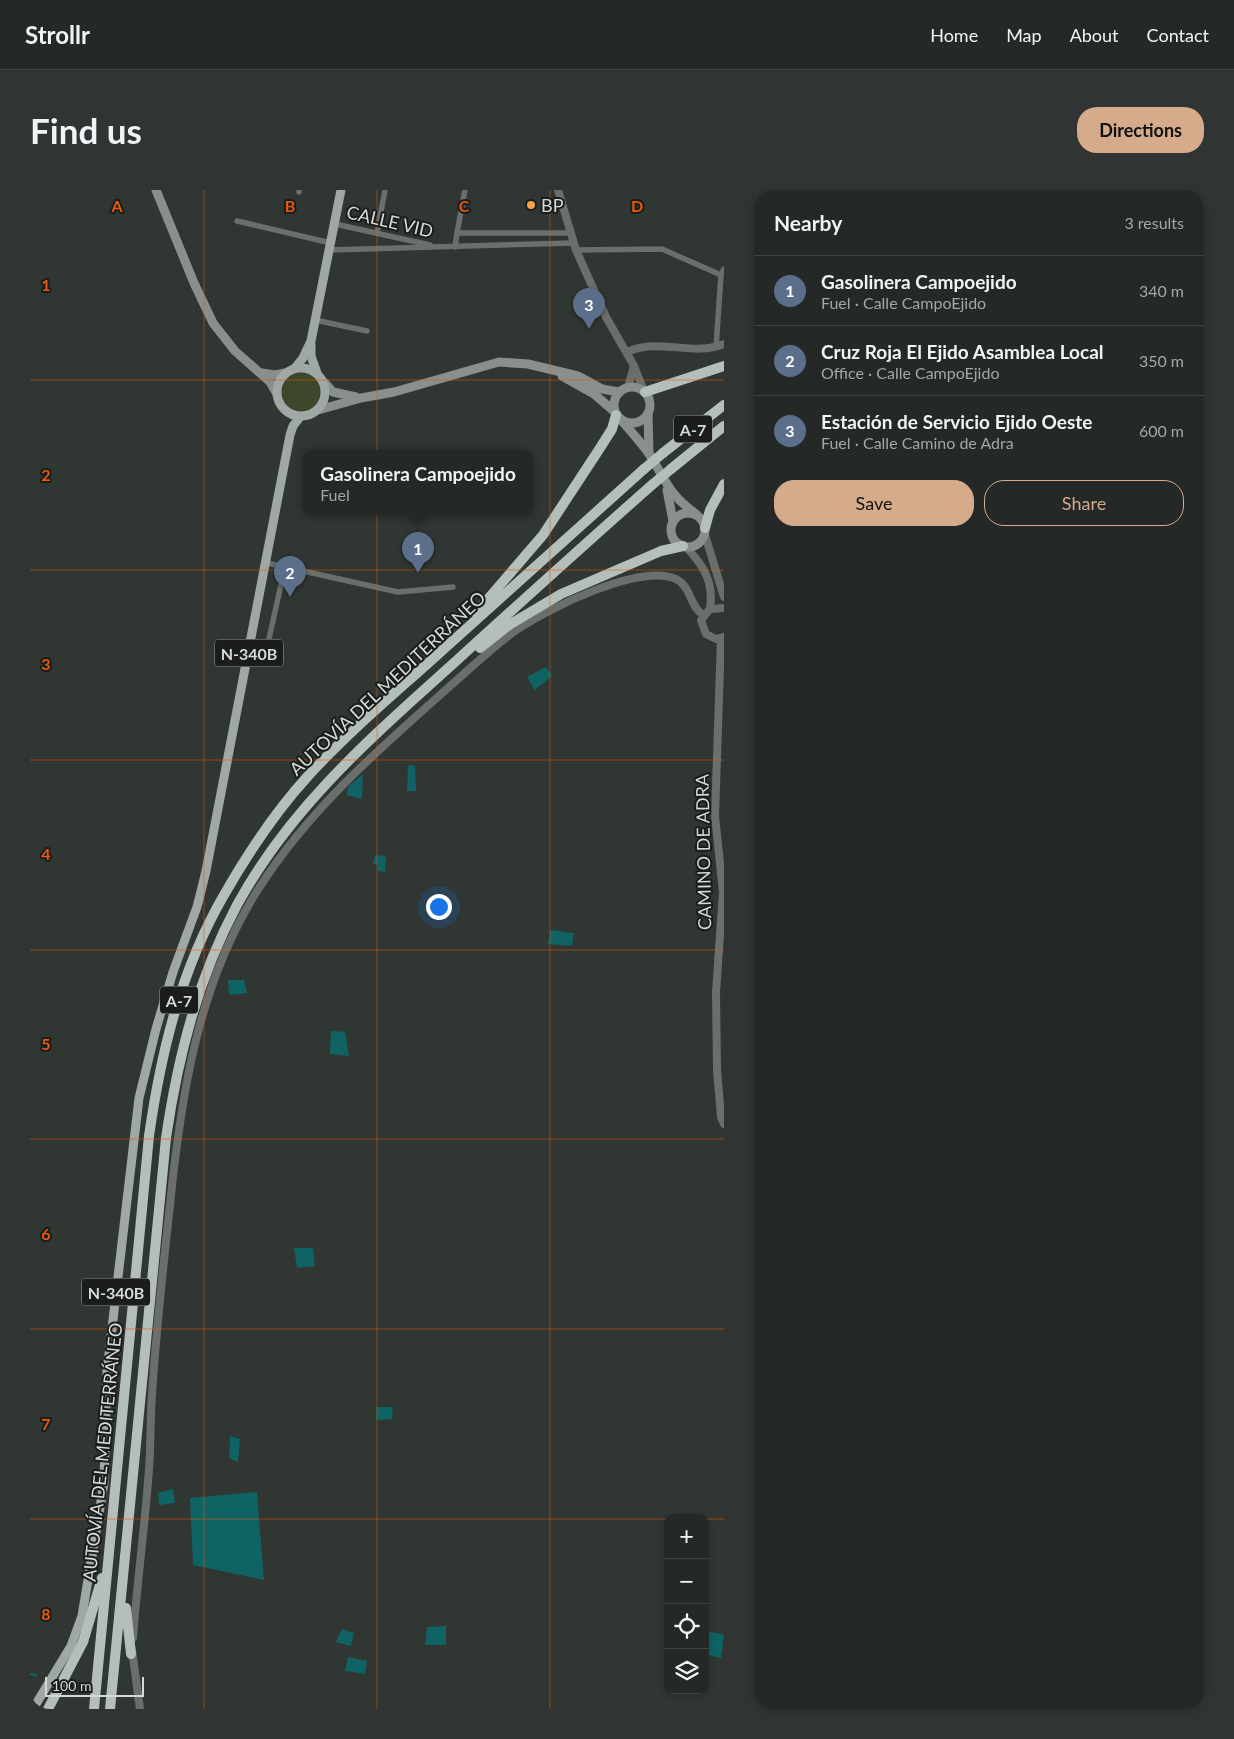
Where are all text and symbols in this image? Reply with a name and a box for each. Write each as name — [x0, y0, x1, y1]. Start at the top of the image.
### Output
text: Strollr — [25, 20, 90, 49]
text: Home — [930, 24, 978, 46]
text: Map — [1006, 24, 1042, 46]
text: About — [1070, 24, 1119, 46]
text: Contact — [1147, 24, 1209, 46]
button: Directions — [1077, 107, 1204, 153]
text: Find us — [30, 109, 142, 151]
place label: BP — [541, 194, 564, 216]
text: A — [110, 196, 123, 215]
text: B — [285, 196, 295, 215]
text: C — [459, 196, 470, 215]
text: D — [631, 196, 643, 215]
marker: BP — [525, 199, 537, 211]
street label: CALLE VID — [345, 200, 435, 242]
text: Nearby — [774, 210, 842, 235]
text: 3 results — [1124, 213, 1184, 232]
text: Gasolinera Campoejido — [821, 270, 1017, 293]
text: 1 — [41, 275, 51, 294]
text: 1 — [785, 281, 795, 300]
text: 340 m — [1139, 281, 1184, 300]
pin: 3 — [573, 288, 605, 329]
text: Fuel · Calle CampoEjido — [821, 293, 986, 312]
text: Cruz Roja El Ejido Asamblea Local — [821, 340, 1104, 363]
text: 2 — [785, 351, 795, 370]
text: 350 m — [1139, 351, 1184, 370]
text: Office · Calle CampoEjido — [821, 363, 999, 382]
text: Estación de Servicio Ejido Oeste — [821, 410, 1092, 433]
road number: A-7 — [674, 415, 712, 442]
text: 3 — [785, 421, 795, 440]
text: 600 m — [1139, 421, 1184, 440]
text: Fuel · Calle Camino de Adra — [821, 433, 1014, 452]
popup — [303, 450, 533, 515]
text: Gasolinera Campoejido — [320, 462, 516, 485]
text: 2 — [41, 465, 51, 484]
button: Save — [774, 480, 974, 526]
button: Share — [984, 480, 1184, 526]
text: Fuel — [320, 485, 350, 504]
pin: 1 — [402, 532, 434, 573]
pin: 2 — [274, 556, 306, 597]
street label: AUTOVÍA DEL MEDITERRÁNEO — [284, 586, 490, 780]
road number: N-340B — [215, 639, 283, 666]
text: 3 — [41, 654, 51, 673]
street label: CAMINO DE ADRA — [691, 773, 715, 930]
text: 4 — [41, 844, 51, 863]
your location — [426, 894, 452, 920]
road number: A-7 — [160, 986, 198, 1014]
text: 5 — [41, 1034, 51, 1053]
text: 6 — [41, 1224, 51, 1243]
road number: N-340B — [82, 1278, 150, 1306]
street label: AUTOVÍA DEL MEDITERRÁNEO — [77, 1322, 127, 1582]
text: 7 — [41, 1414, 51, 1433]
map controls — [664, 1514, 709, 1694]
button: + — [664, 1514, 709, 1559]
button: − — [664, 1559, 709, 1604]
text: 8 — [41, 1604, 51, 1623]
button: locate — [664, 1604, 709, 1649]
button: layers — [664, 1649, 709, 1694]
scale bar — [45, 1674, 144, 1697]
text: 100 m — [52, 1677, 91, 1694]

